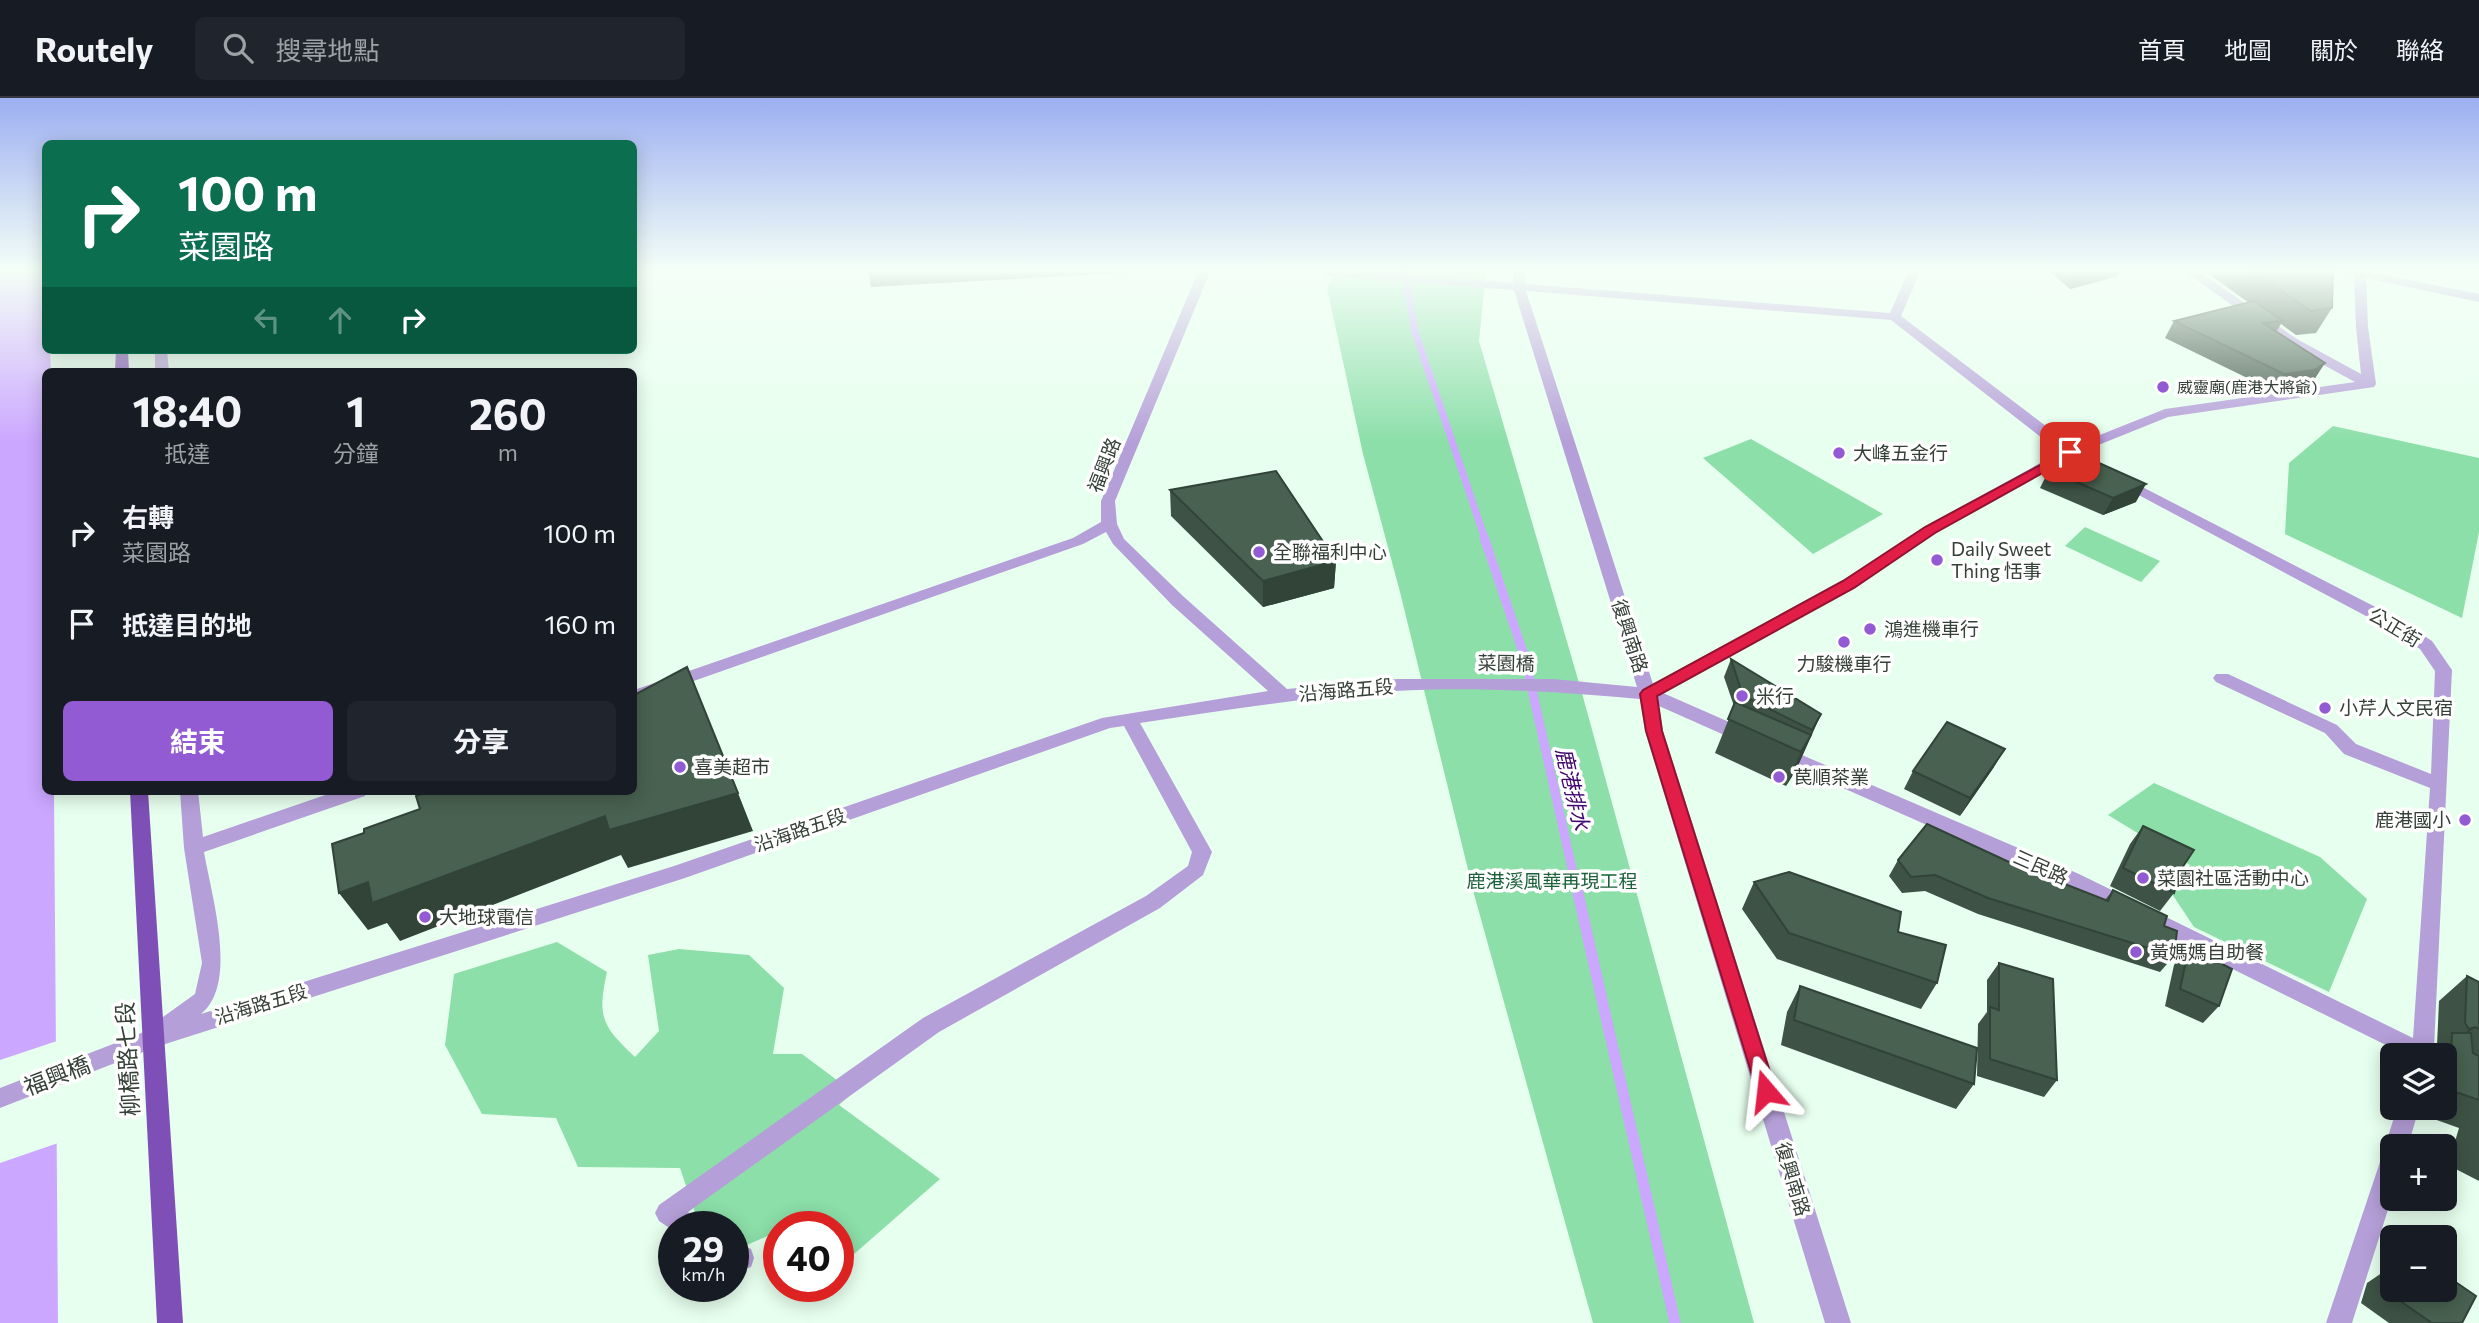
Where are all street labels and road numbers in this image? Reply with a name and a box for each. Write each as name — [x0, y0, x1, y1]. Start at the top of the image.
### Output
street label: 福興路 — [1083, 434, 1124, 496]
street label: 復興南路 — [1608, 596, 1653, 676]
street label: 公正街 — [2365, 602, 2426, 651]
street label: 菜園橋 — [1477, 651, 1535, 674]
street label: 沿海路五段 — [1298, 674, 1394, 705]
street label: 沿海路五段 — [751, 803, 849, 856]
street label: 三民路 — [2010, 844, 2072, 889]
street label: 沿海路五段 — [212, 979, 310, 1028]
street label: 柳橋路七段 — [110, 1001, 144, 1117]
street label: 福興橋 — [19, 1050, 94, 1101]
street label: 復興南路 — [1771, 1139, 1816, 1219]

